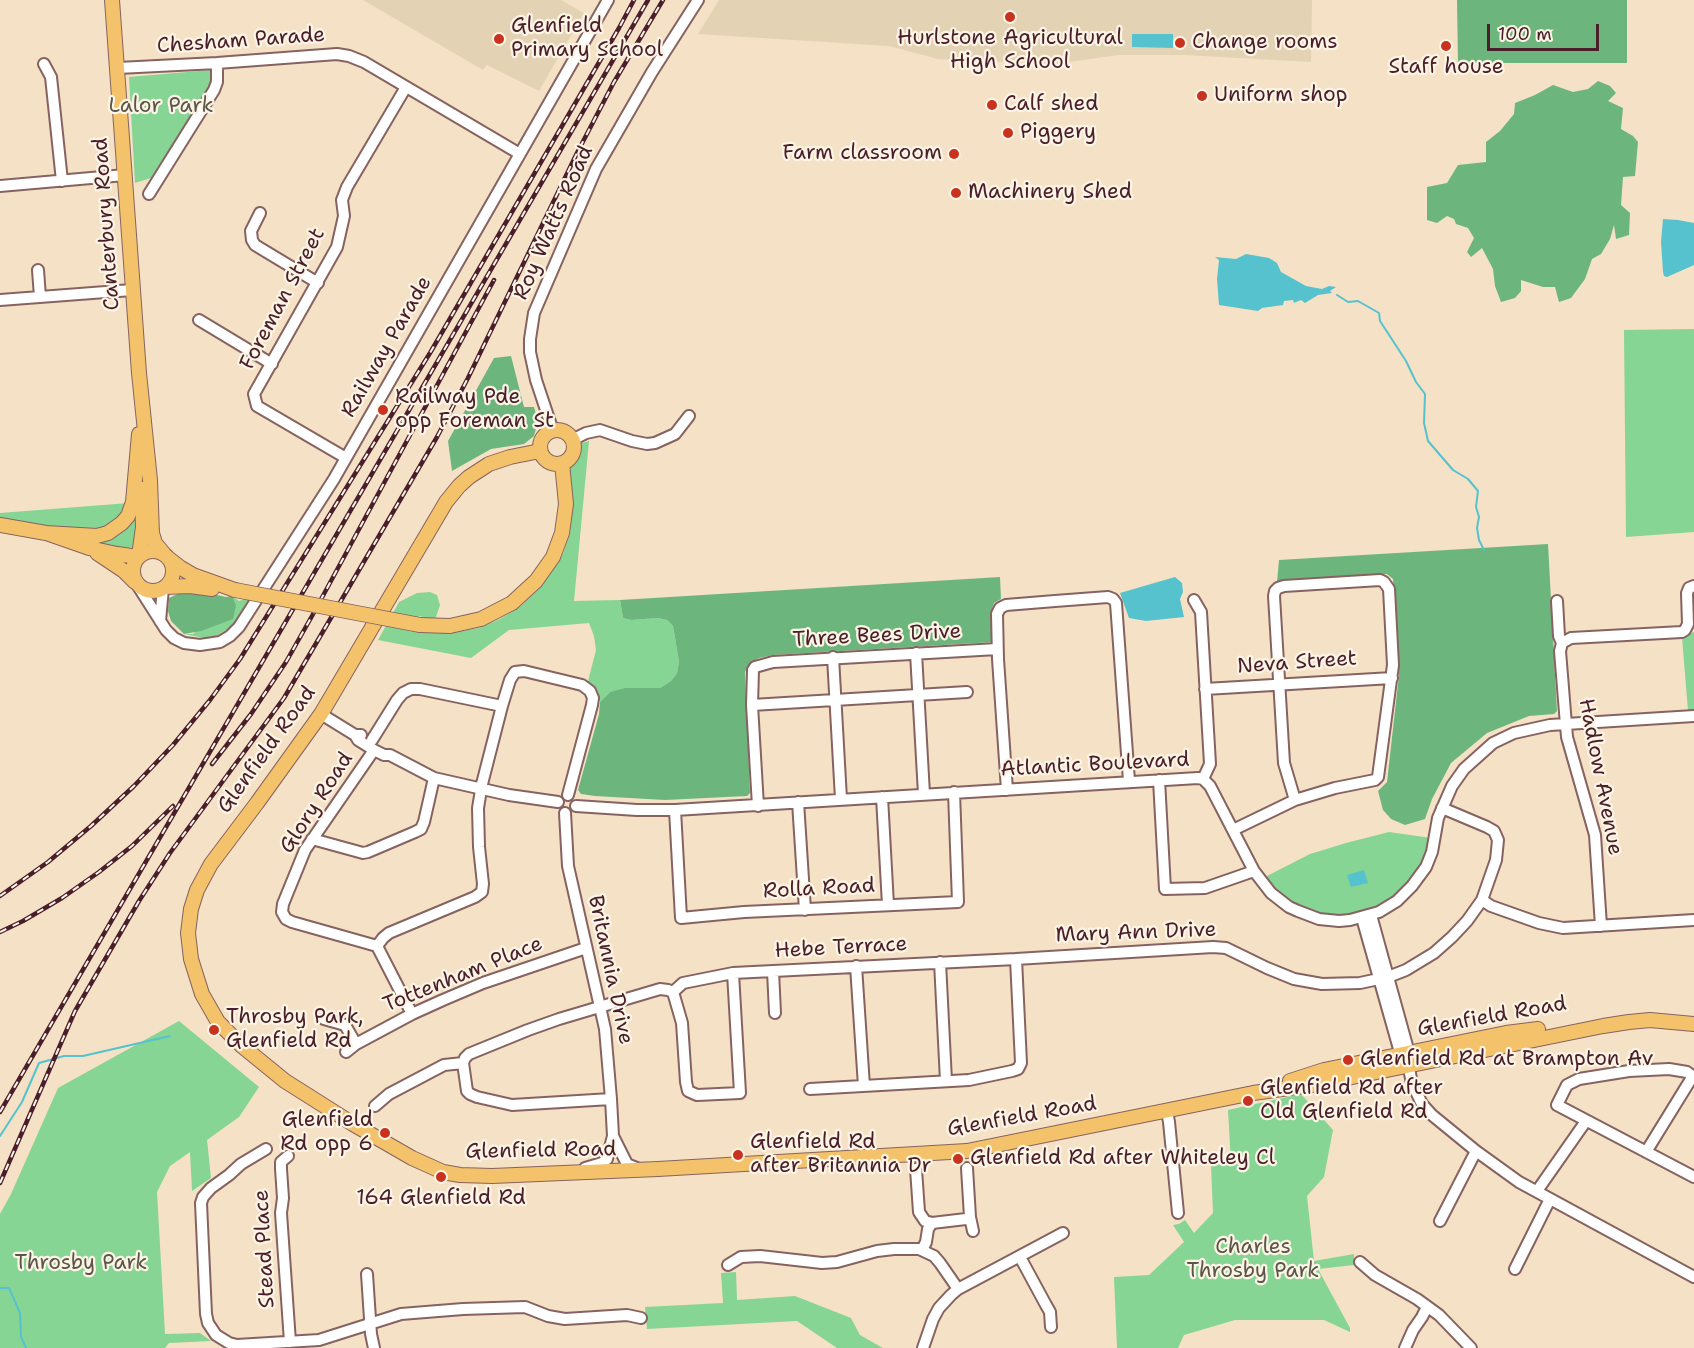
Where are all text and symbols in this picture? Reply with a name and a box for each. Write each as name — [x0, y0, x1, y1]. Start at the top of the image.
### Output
marker: Hurlstone Agricultural High School — [1003, 10, 1017, 24]
scale bar — [1490, 12, 1602, 50]
place label: Glenfield Primary School — [511, 14, 663, 64]
text: 100 m — [1498, 22, 1552, 46]
street label: Chesham Parade — [156, 23, 326, 59]
place label: Hurlstone Agricultural High School — [897, 26, 1123, 76]
place label: Change rooms — [1192, 30, 1338, 56]
marker: Glenfield Primary School — [492, 32, 506, 46]
marker: Change rooms — [1173, 36, 1187, 50]
marker: Staff house — [1439, 39, 1453, 53]
place label: Staff house — [1388, 55, 1504, 81]
place label: Uniform shop — [1214, 83, 1348, 109]
marker: Uniform shop — [1195, 89, 1209, 103]
place label: Calf shed — [1004, 92, 1099, 118]
park label: Lalor Park — [109, 94, 213, 120]
marker: Calf shed — [985, 98, 999, 112]
place label: Piggery — [1020, 120, 1096, 146]
marker: Piggery — [1001, 126, 1015, 140]
street label: Canterbury Road — [88, 137, 126, 311]
place label: Farm classroom — [782, 141, 942, 167]
street label: Roy Watts Road — [509, 142, 599, 304]
marker: Farm classroom — [947, 147, 961, 161]
place label: Machinery Shed — [968, 180, 1132, 206]
marker: Machinery Shed — [949, 186, 963, 200]
street label: Foreman Street — [235, 224, 331, 374]
street label: Railway Parade — [336, 272, 438, 422]
place label: Railway Pde opp Foreman St — [395, 385, 554, 435]
marker: Railway Pde opp Foreman St — [376, 403, 390, 417]
street label: Three Bees Drive — [792, 619, 962, 653]
street label: Neva Street — [1236, 646, 1358, 680]
street label: Glenfield Road — [212, 681, 322, 819]
street label: Hadlow Avenue — [1572, 696, 1628, 858]
street label: Atlantic Boulevard — [1000, 747, 1190, 783]
street label: Glory Road — [275, 748, 359, 858]
street label: Rolla Road — [762, 873, 876, 905]
street label: Britannia Drive — [582, 893, 638, 1047]
street label: Mary Ann Drive — [1055, 918, 1217, 948]
street label: Tottenham Place — [380, 932, 546, 1018]
street label: Hebe Terrace — [774, 932, 908, 964]
street label: Glenfield Road — [1415, 991, 1569, 1043]
place label: Throsby Park, Glenfield Rd — [226, 1005, 363, 1055]
marker: Throsby Park, Glenfield Rd — [207, 1023, 221, 1037]
place label: Glenfield Rd at Brampton Av — [1360, 1047, 1653, 1073]
marker: Glenfield Rd at Brampton Av — [1341, 1053, 1355, 1067]
place label: Glenfield Rd after Old Glenfield Rd — [1260, 1076, 1443, 1126]
street label: Glenfield Road — [945, 1091, 1099, 1143]
marker: Glenfield Rd after Old Glenfield Rd — [1241, 1094, 1255, 1108]
place label: Glenfield Rd opp 6 — [280, 1108, 373, 1158]
marker: Glenfield Rd opp 6 — [378, 1126, 392, 1140]
place label: Glenfield Rd after Britannia Dr — [750, 1130, 931, 1180]
street label: Glenfield Road — [465, 1137, 617, 1165]
place label: Glenfield Rd after Whiteley Cl — [970, 1146, 1275, 1172]
marker: Glenfield Rd after Britannia Dr — [731, 1148, 745, 1162]
marker: Glenfield Rd after Whiteley Cl — [951, 1152, 965, 1166]
marker: 164 Glenfield Rd — [434, 1170, 448, 1184]
place label: 164 Glenfield Rd — [356, 1186, 526, 1212]
street label: Stead Place — [249, 1189, 281, 1309]
park label: Charles Throsby Park — [1187, 1235, 1319, 1285]
park label: Throsby Park — [15, 1251, 147, 1277]

